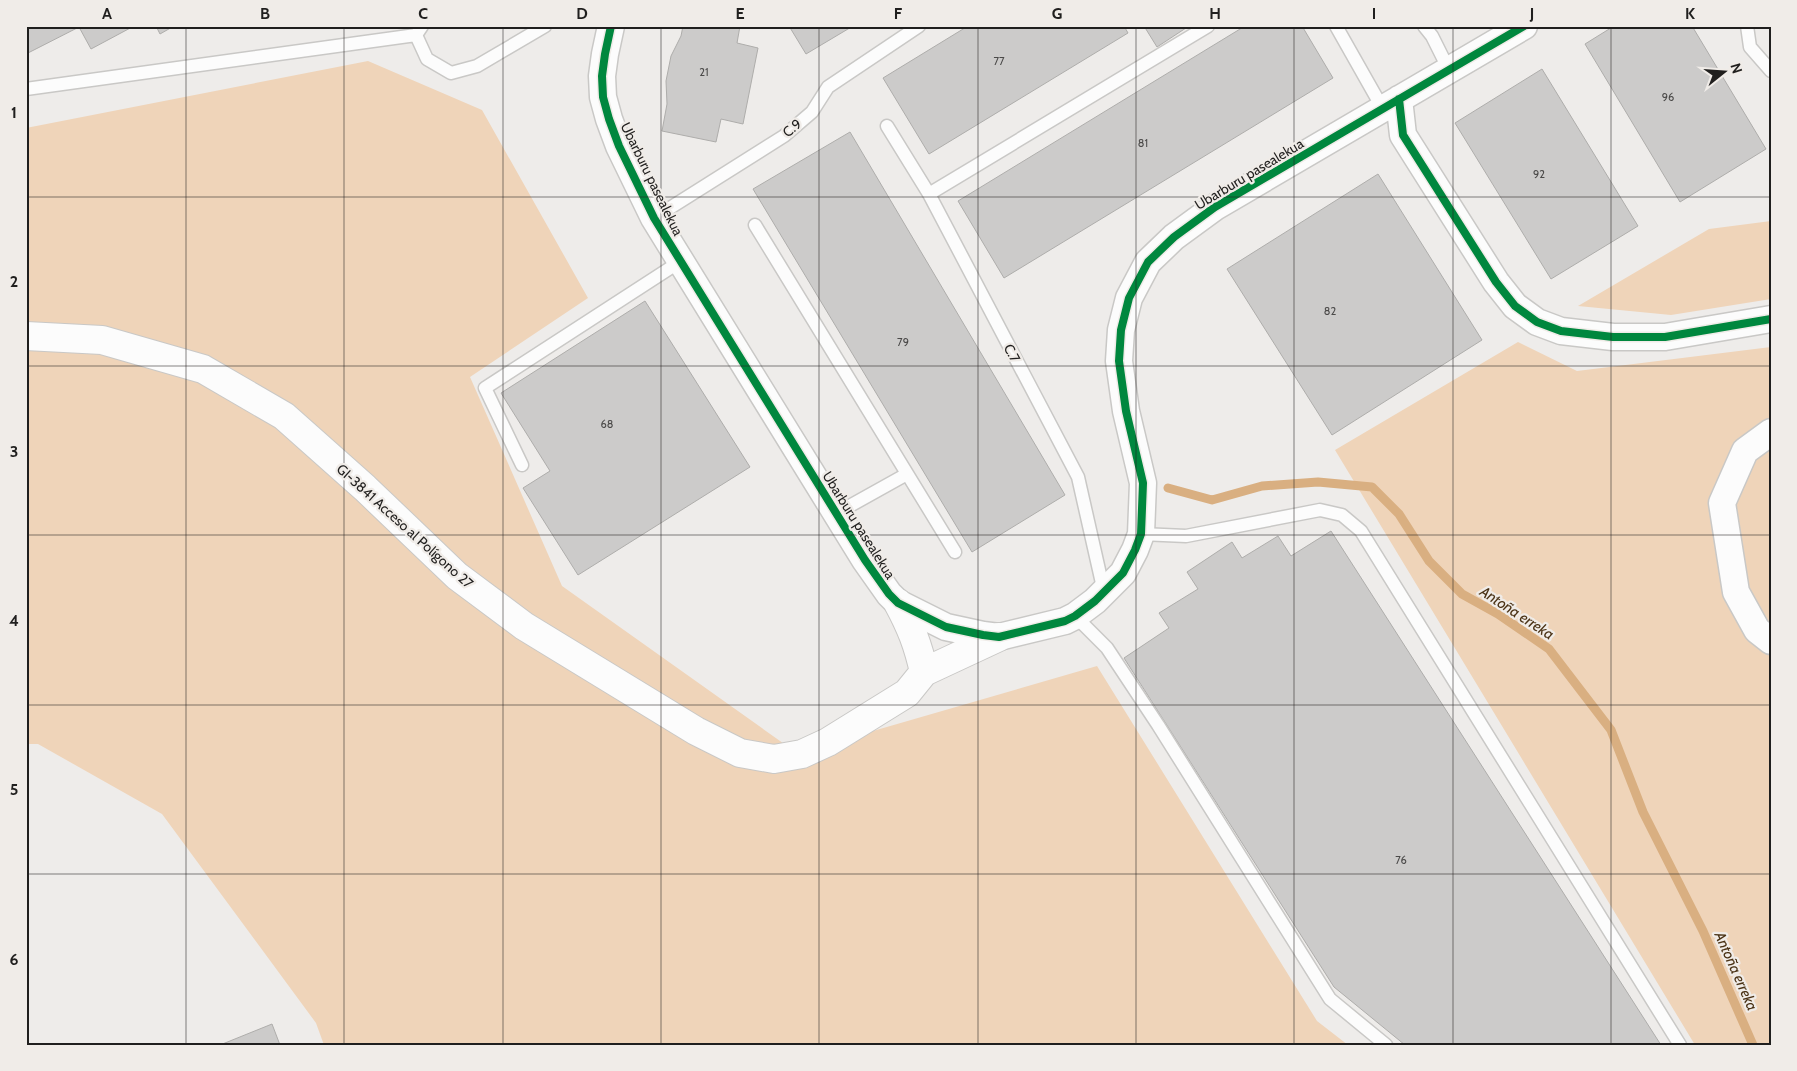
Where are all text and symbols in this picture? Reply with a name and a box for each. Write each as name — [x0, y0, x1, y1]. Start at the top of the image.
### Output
text: A — [102, 4, 112, 23]
text: B — [260, 4, 270, 23]
text: C — [418, 4, 428, 23]
text: D — [576, 4, 588, 23]
text: E — [735, 4, 745, 23]
text: F — [894, 4, 903, 23]
text: G — [1052, 4, 1062, 23]
text: H — [1209, 4, 1221, 23]
text: I — [1372, 4, 1376, 23]
text: J — [1529, 4, 1534, 23]
text: K — [1685, 4, 1695, 23]
north arrow — [1700, 48, 1750, 98]
house number: 77 — [993, 54, 1005, 68]
text: N — [1726, 61, 1746, 76]
house number: 21 — [699, 65, 709, 79]
house number: 96 — [1662, 90, 1674, 104]
text: 1 — [11, 103, 17, 122]
street label: C.9 — [779, 115, 805, 141]
street label: Ubarburu pasealekua — [617, 119, 687, 239]
street label: Ubarburu pasealekua — [1191, 134, 1307, 214]
house number: 81 — [1138, 136, 1148, 150]
house number: 92 — [1533, 167, 1545, 181]
text: 2 — [10, 272, 18, 291]
house number: 82 — [1324, 304, 1336, 318]
house number: 79 — [897, 335, 909, 349]
street label: C.7 — [1000, 341, 1024, 365]
house number: 68 — [601, 417, 613, 431]
text: 3 — [10, 442, 18, 461]
street label: GI-3841 Acceso al Polígono 27 — [333, 460, 477, 592]
street label: Ubarburu pasealekua — [819, 468, 900, 583]
water label: Antoña erreka — [1476, 582, 1557, 644]
text: 4 — [9, 611, 19, 630]
text: 5 — [10, 780, 18, 799]
house number: 76 — [1395, 853, 1407, 867]
water label: Antoña erreka — [1710, 928, 1761, 1013]
text: 6 — [10, 950, 19, 969]

